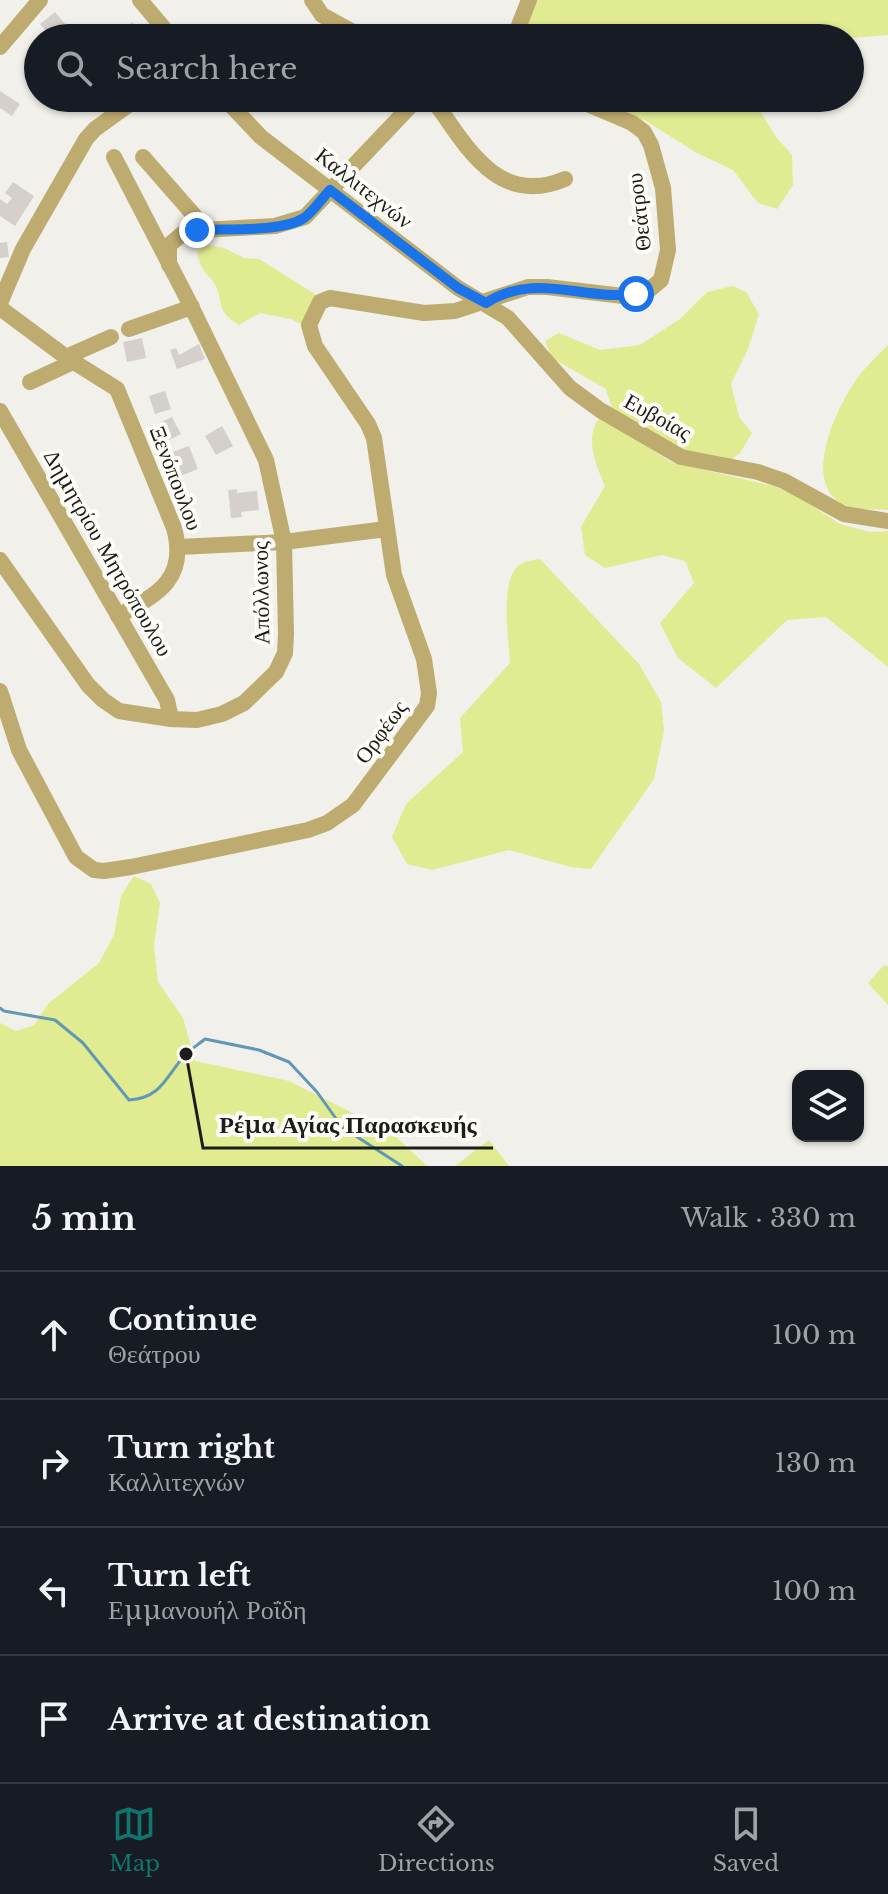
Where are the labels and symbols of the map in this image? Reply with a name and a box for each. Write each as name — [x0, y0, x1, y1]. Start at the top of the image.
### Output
street label: Καλλιτεχνών — [310, 142, 418, 234]
street label: Θεάτρου — [621, 171, 657, 253]
route end — [179, 212, 215, 248]
route start — [618, 276, 654, 312]
street label: Ευβοίας — [620, 388, 697, 447]
street label: Ξενόπουλου — [144, 422, 208, 534]
street label: Δημητρίου Μητρόπουλου — [38, 445, 178, 661]
street label: Απόλλωνος — [247, 541, 275, 645]
street label: Ορφέως — [349, 695, 413, 769]
callout: Ρέμα Αγίας Παρασκευής — [203, 1100, 493, 1148]
text: Ρέμα Αγίας Παρασκευής — [219, 1110, 478, 1139]

